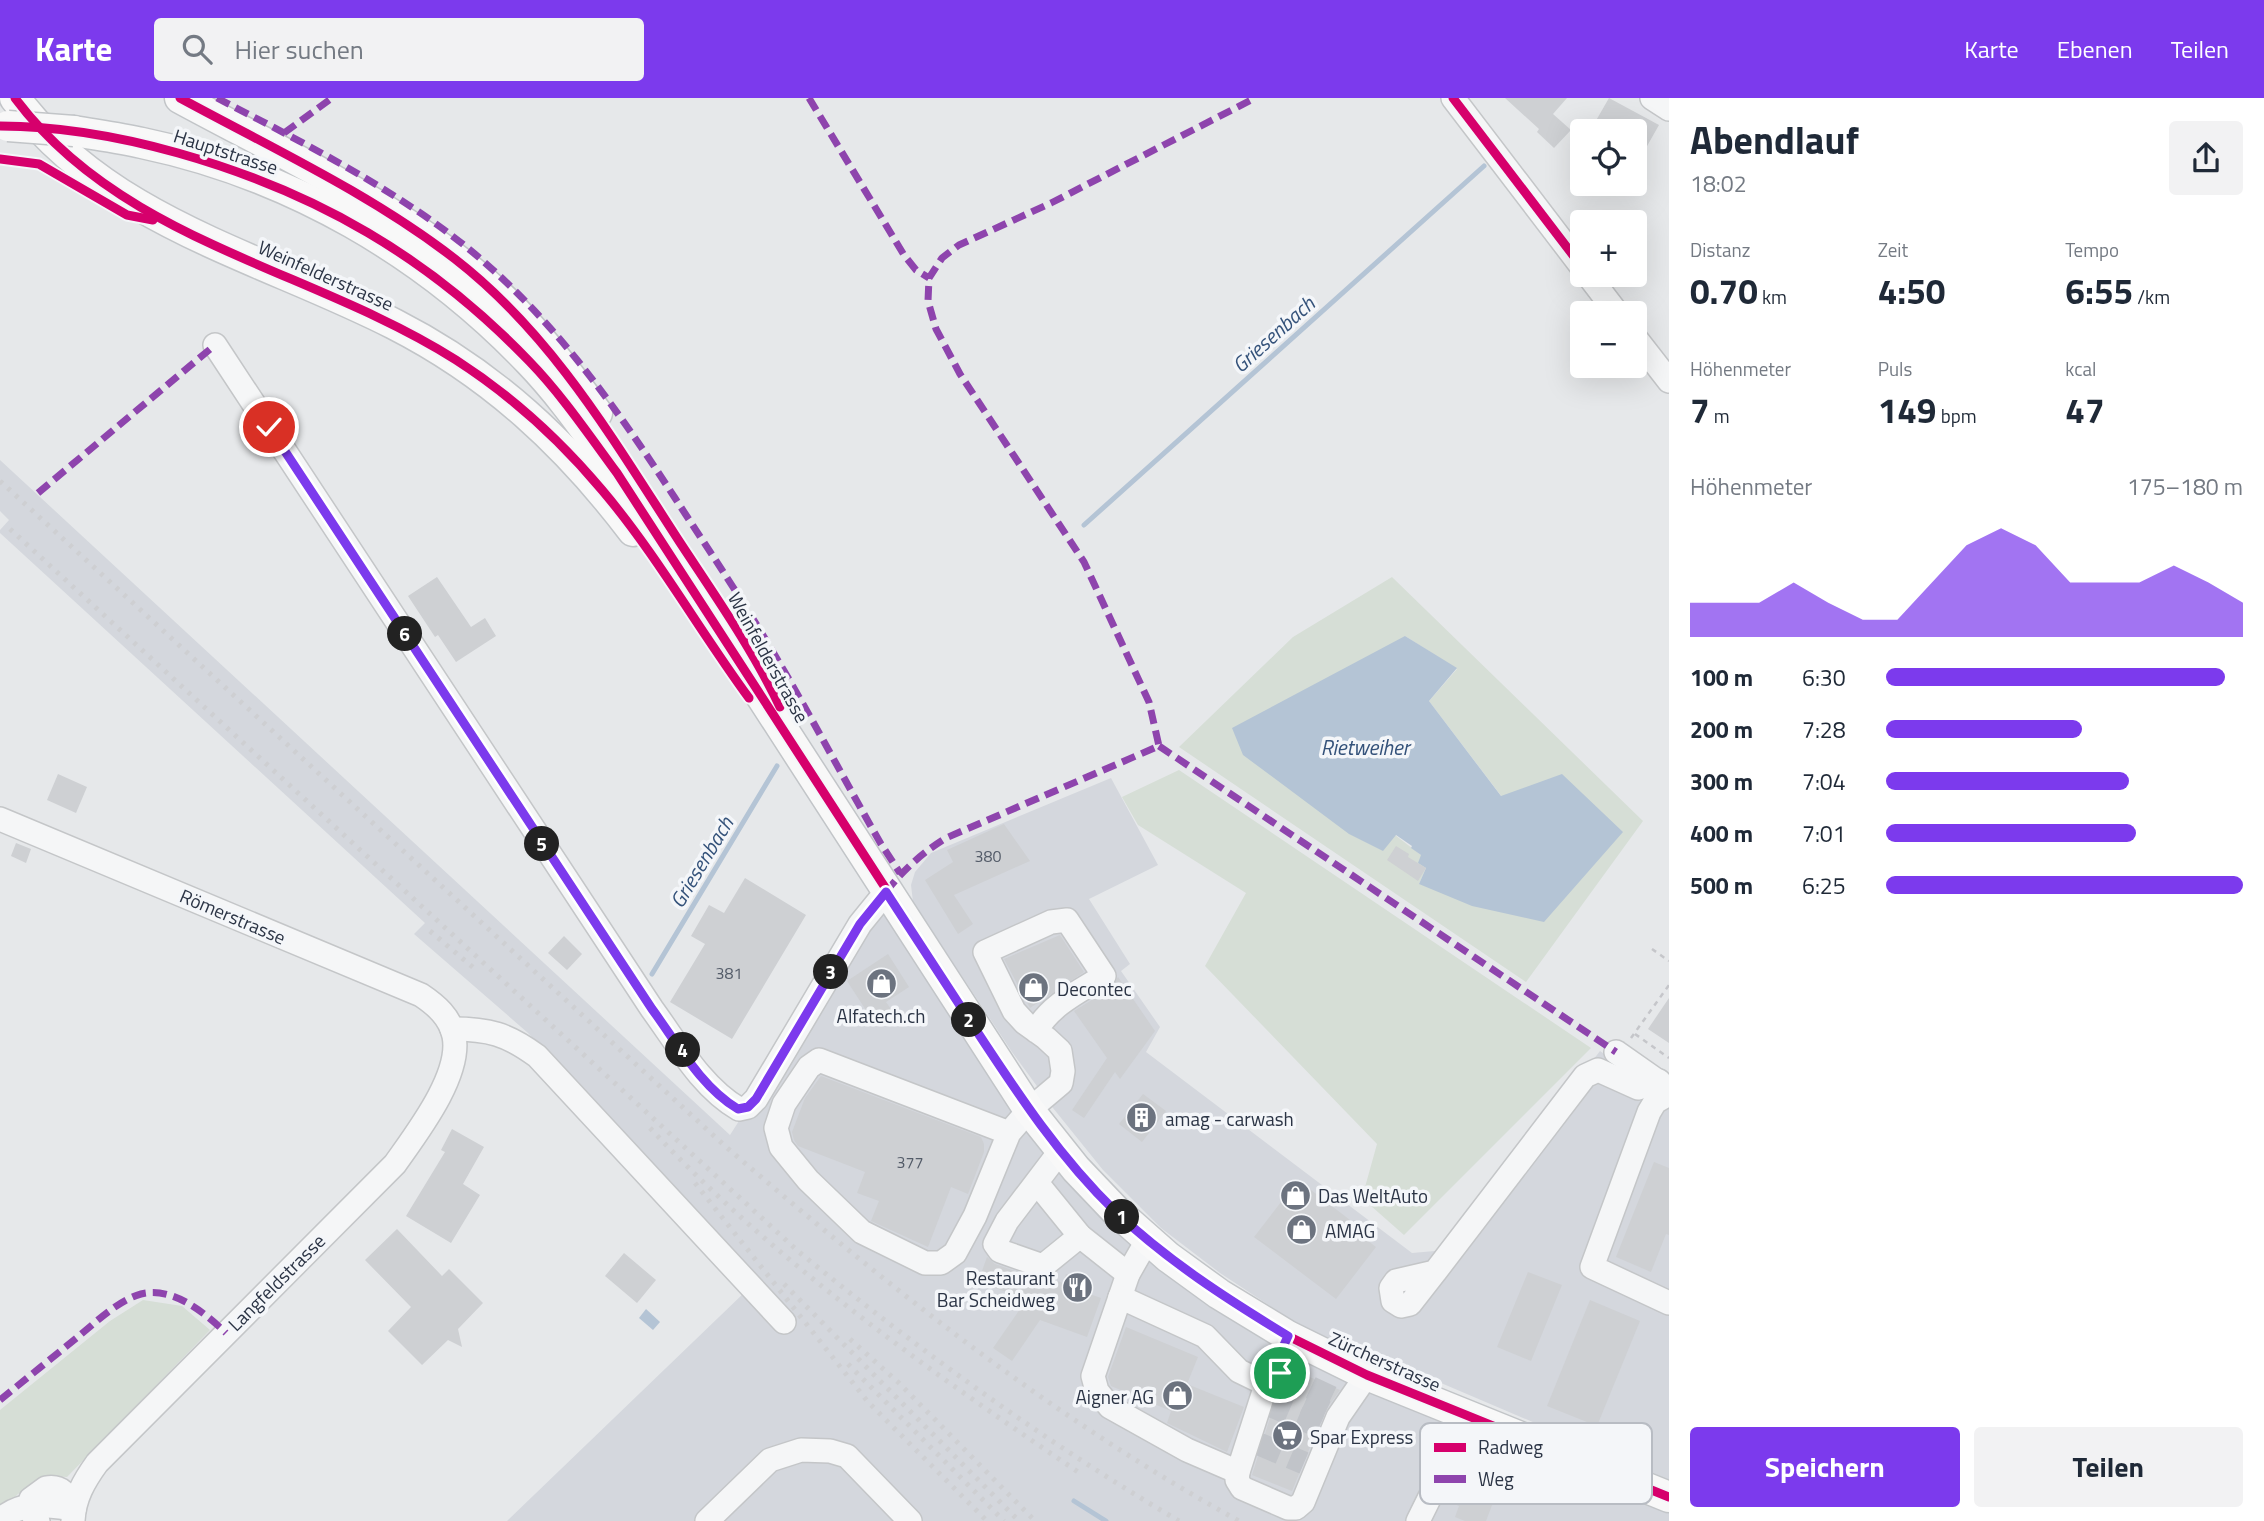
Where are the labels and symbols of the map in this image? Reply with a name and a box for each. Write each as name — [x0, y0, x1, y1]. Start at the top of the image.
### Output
street label: Hauptstrasse — [170, 121, 282, 181]
street label: Weinfelderstrasse — [254, 232, 398, 318]
water label: Griesenbach — [1224, 288, 1322, 380]
pin — [239, 397, 299, 457]
street label: Weinfelderstrasse — [721, 586, 817, 728]
pin: 6 — [388, 616, 422, 652]
water label: Rietweiher — [1321, 731, 1412, 763]
water label: Griesenbach — [661, 810, 741, 914]
pin: 5 — [524, 826, 560, 862]
house number: 380 — [975, 844, 1001, 868]
street label: Römerstrasse — [176, 881, 290, 951]
pin: 3 — [814, 954, 848, 990]
house number: 381 — [716, 961, 742, 985]
shop icon: Alfatech.ch — [864, 967, 898, 1001]
shop icon: Decontec — [1017, 971, 1051, 1005]
place label: Decontec — [1057, 974, 1132, 1003]
place label: Alfatech.ch — [837, 1001, 925, 1030]
pin: 2 — [951, 1002, 986, 1038]
pin: 4 — [666, 1032, 700, 1068]
building icon: amag - carwash — [1125, 1101, 1159, 1135]
place label: amag - carwash — [1165, 1104, 1294, 1133]
house number: 377 — [897, 1150, 923, 1174]
shop icon: Das WeltAuto — [1278, 1178, 1312, 1212]
place label: Das WeltAuto — [1318, 1181, 1428, 1210]
pin: 1 — [1104, 1200, 1140, 1234]
shop icon: AMAG — [1285, 1213, 1319, 1247]
place label: AMAG — [1325, 1216, 1375, 1245]
street label: Langfeldstrasse — [221, 1227, 331, 1337]
place label: Restaurant Bar Scheidweg — [937, 1263, 1055, 1314]
restaurant icon: Restaurant Bar Scheidweg — [1061, 1271, 1095, 1305]
street label: Zürcherstrasse — [1324, 1323, 1446, 1399]
pin — [1250, 1343, 1310, 1403]
shop icon: Aigner AG — [1160, 1379, 1194, 1413]
place label: Aigner AG — [1075, 1382, 1154, 1411]
supermarket icon: Spar Express — [1270, 1419, 1304, 1453]
place label: Spar Express — [1310, 1422, 1414, 1451]
legend — [1420, 1423, 1652, 1504]
text: Radweg — [1478, 1432, 1543, 1461]
text: Weg — [1478, 1464, 1514, 1493]

